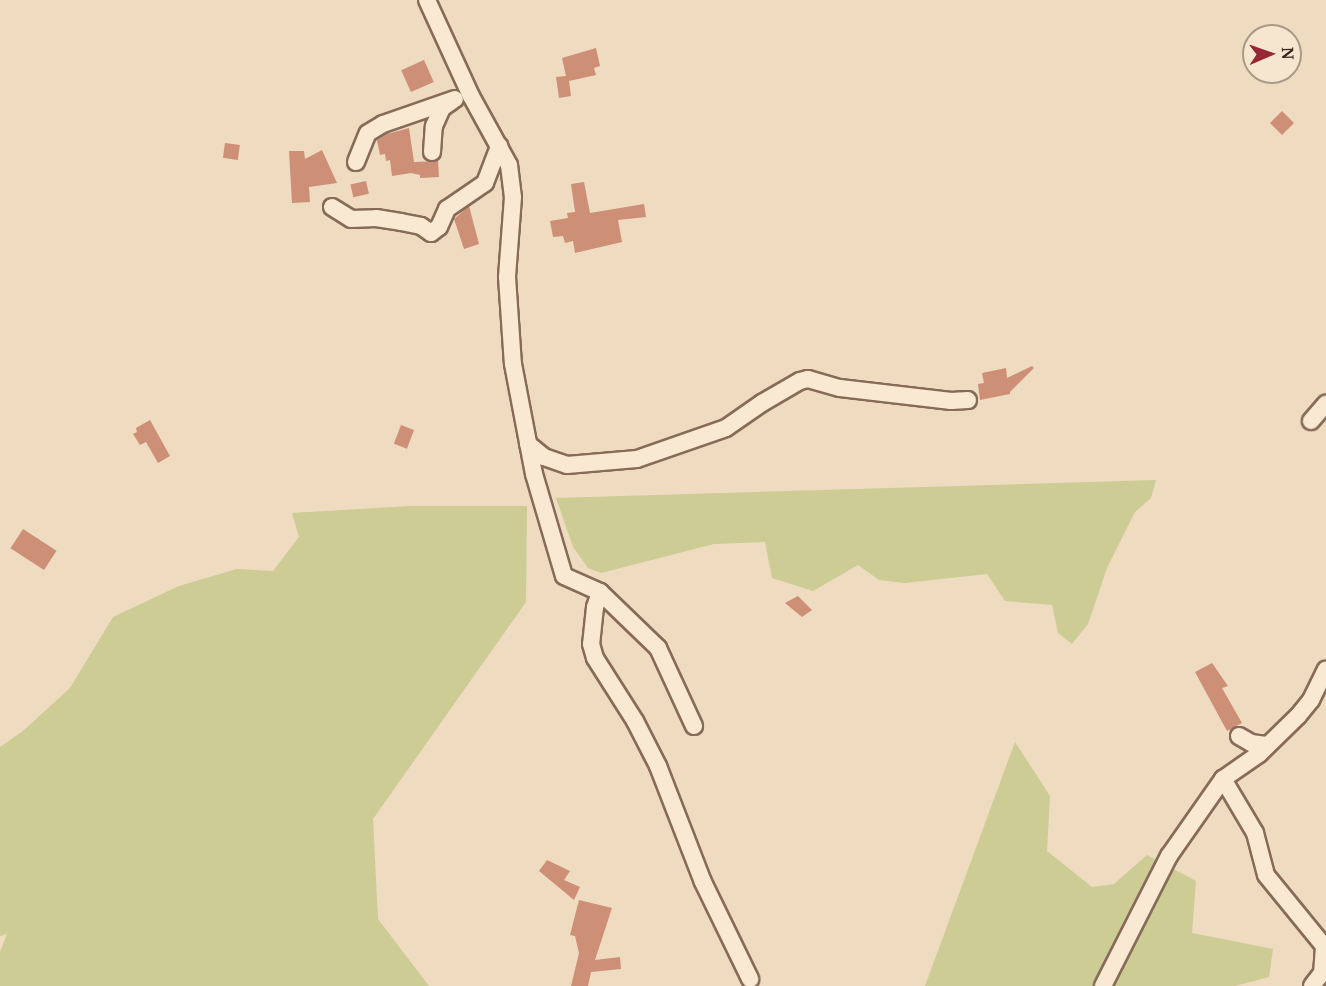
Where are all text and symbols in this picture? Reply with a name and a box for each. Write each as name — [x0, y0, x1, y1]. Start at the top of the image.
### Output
north arrow — [1242, 24, 1302, 84]
text: N — [1277, 47, 1299, 60]

